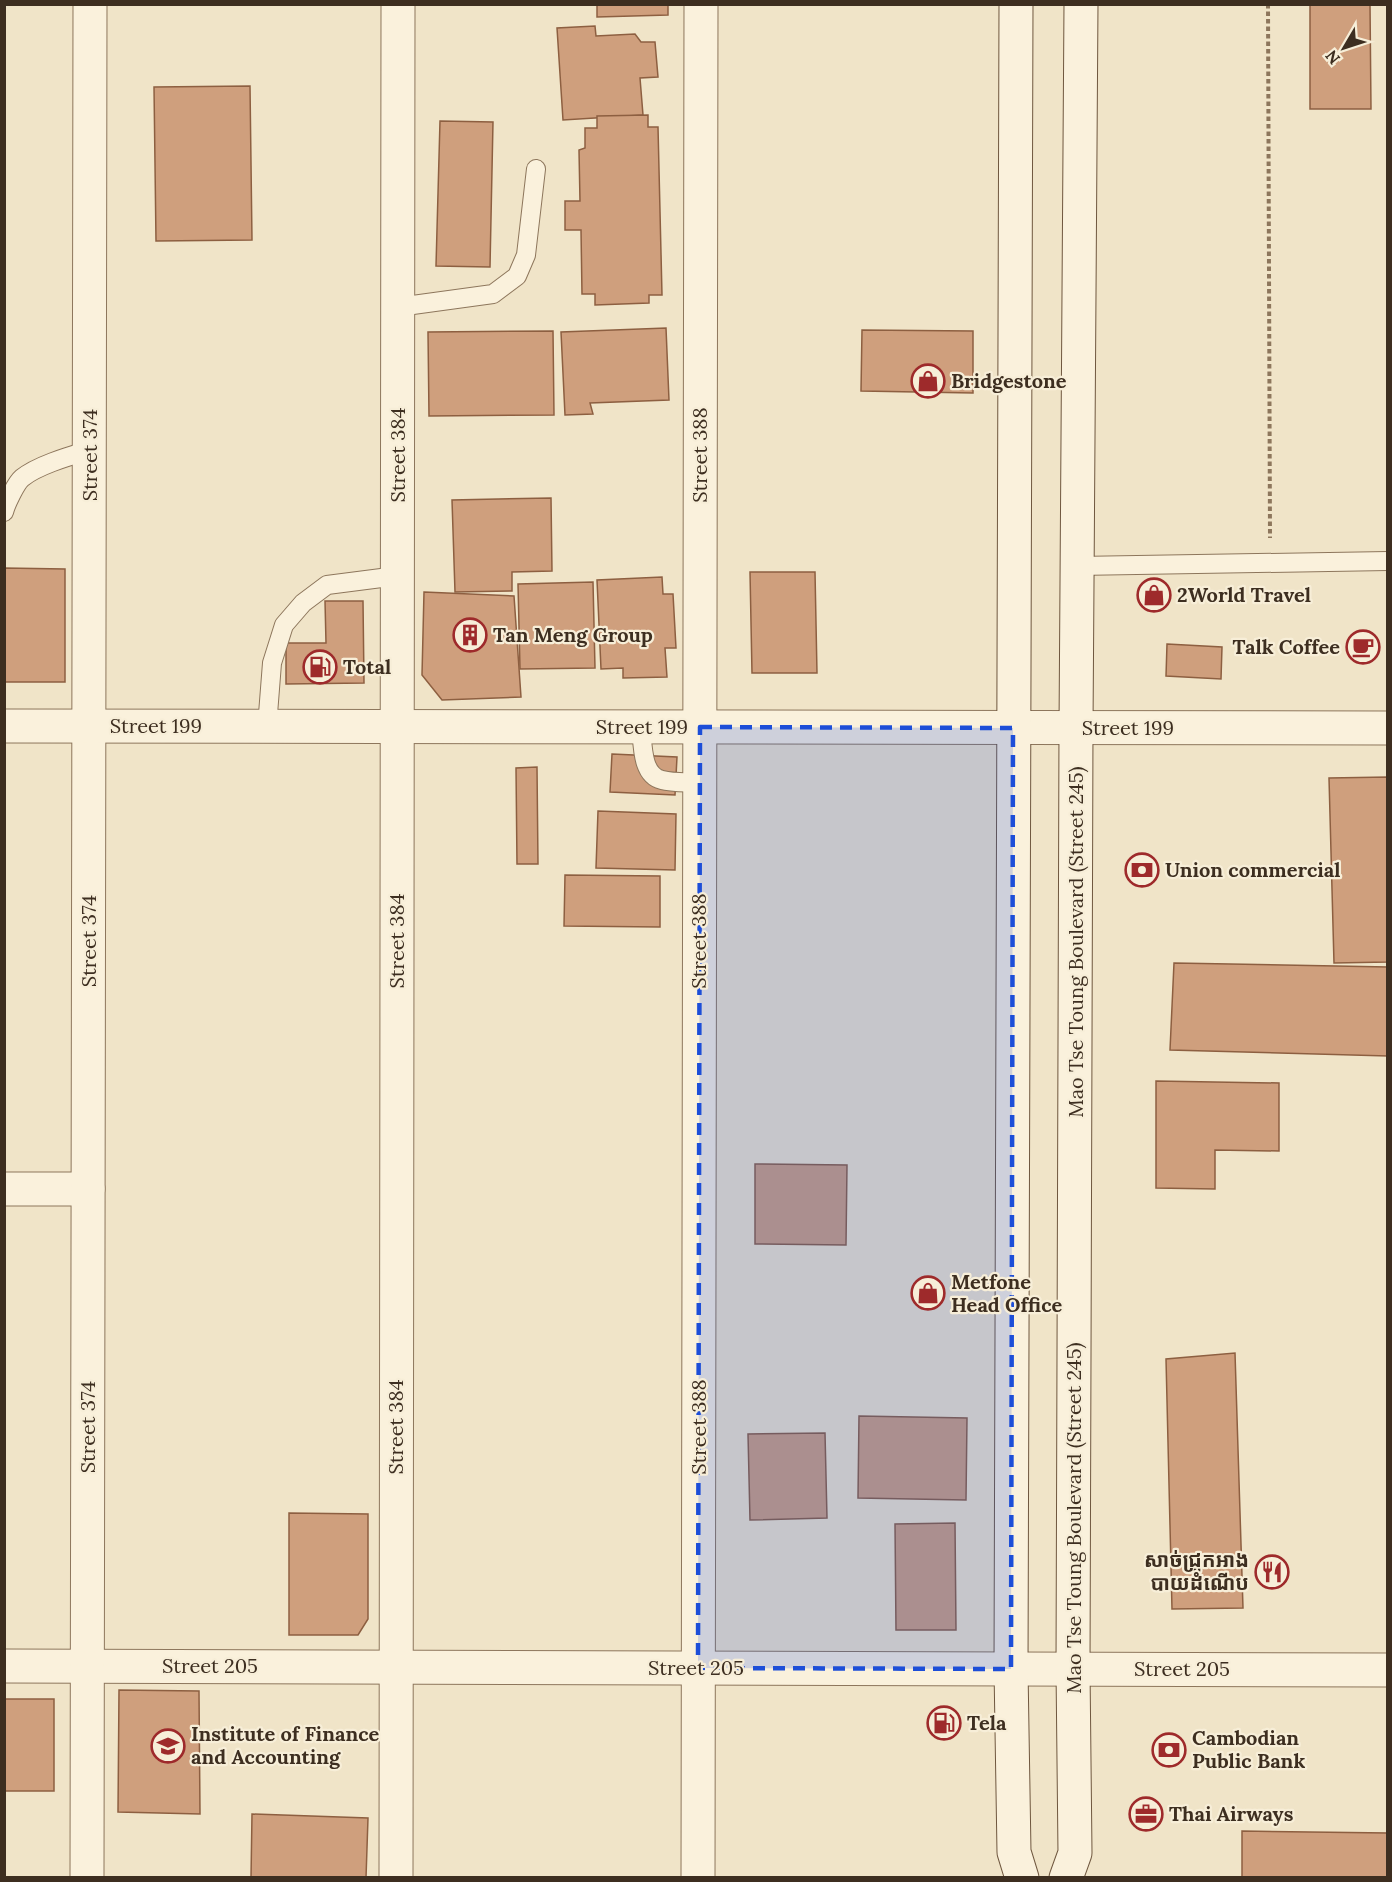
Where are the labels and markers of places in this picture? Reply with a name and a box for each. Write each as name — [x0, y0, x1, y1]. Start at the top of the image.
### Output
shop icon: Bridgestone — [910, 363, 946, 399]
place label: Bridgestone — [951, 368, 1067, 393]
shop icon: 2World Travel — [1136, 577, 1172, 613]
place label: 2World Travel — [1177, 582, 1311, 607]
building icon: Tan Meng Group — [452, 617, 488, 653]
place label: Tan Meng Group — [493, 622, 653, 647]
cafe icon: Talk Coffee — [1345, 629, 1381, 665]
place label: Talk Coffee — [1233, 634, 1340, 659]
fuel station icon: Total — [302, 649, 338, 685]
place label: Total — [343, 654, 391, 679]
bank icon: Union commercial — [1124, 852, 1160, 888]
place label: Union commercial — [1165, 857, 1341, 882]
place label: Metfone Head Office — [951, 1269, 1062, 1317]
shop icon: Metfone Head Office — [910, 1275, 946, 1311]
place label: សាច់ជ្រូកអាង បាយដំណើប — [1144, 1547, 1249, 1595]
restaurant icon: សាច់ជ្រូកអាង បាយដំណើប — [1254, 1554, 1290, 1590]
fuel station icon: Tela — [926, 1705, 962, 1741]
place label: Tela — [967, 1710, 1007, 1735]
place label: Institute of Finance and Accounting — [191, 1721, 379, 1769]
place label: Cambodian Public Bank — [1192, 1725, 1305, 1773]
school or university icon: Institute of Finance and Accounting — [150, 1728, 186, 1764]
bank icon: Cambodian Public Bank — [1151, 1732, 1187, 1768]
office icon: Thai Airways — [1128, 1796, 1164, 1832]
place label: Thai Airways — [1169, 1801, 1294, 1826]

